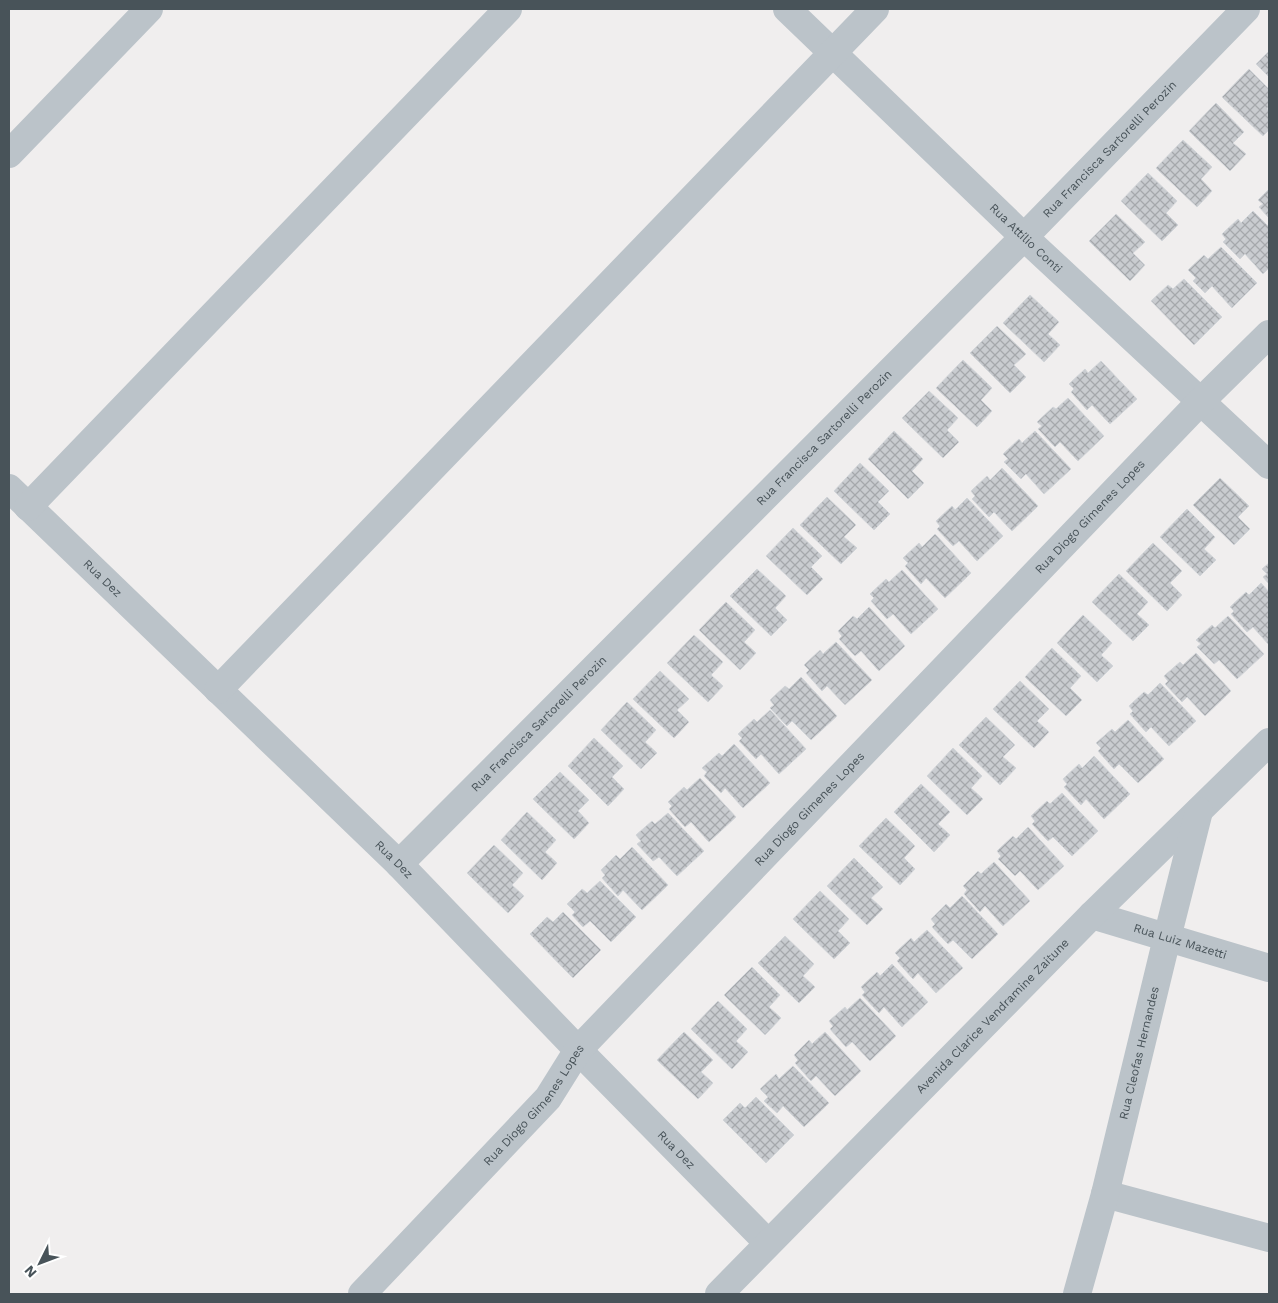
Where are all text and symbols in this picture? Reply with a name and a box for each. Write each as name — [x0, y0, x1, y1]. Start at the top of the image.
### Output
street label: Rua Francisca Sartorelli Perozin — [1040, 78, 1179, 221]
street label: Rua Attílio Conti — [987, 201, 1065, 276]
street label: Rua Francisca Sartorelli Perozin — [753, 367, 895, 508]
street label: Rua Diogo Gimenes Lopes — [1032, 457, 1148, 577]
street label: Rua Dez — [80, 557, 125, 600]
street label: Rua Francisca Sartorelli Perozin — [468, 653, 609, 795]
street label: Rua Diogo Gimenes Lopes — [752, 749, 867, 869]
street label: Rua Dez — [372, 838, 416, 881]
street label: Rua Luiz Mazetti — [1132, 921, 1228, 962]
street label: Avenida Clarice Vendramine Zaitune — [913, 936, 1072, 1096]
street label: Rua Cleofas Hernandes — [1116, 985, 1162, 1121]
street label: Rua Diogo Gimenes Lopes — [481, 1041, 587, 1168]
street label: Rua Dez — [655, 1128, 698, 1172]
north arrow — [15, 1238, 65, 1288]
text: N — [21, 1262, 40, 1281]

